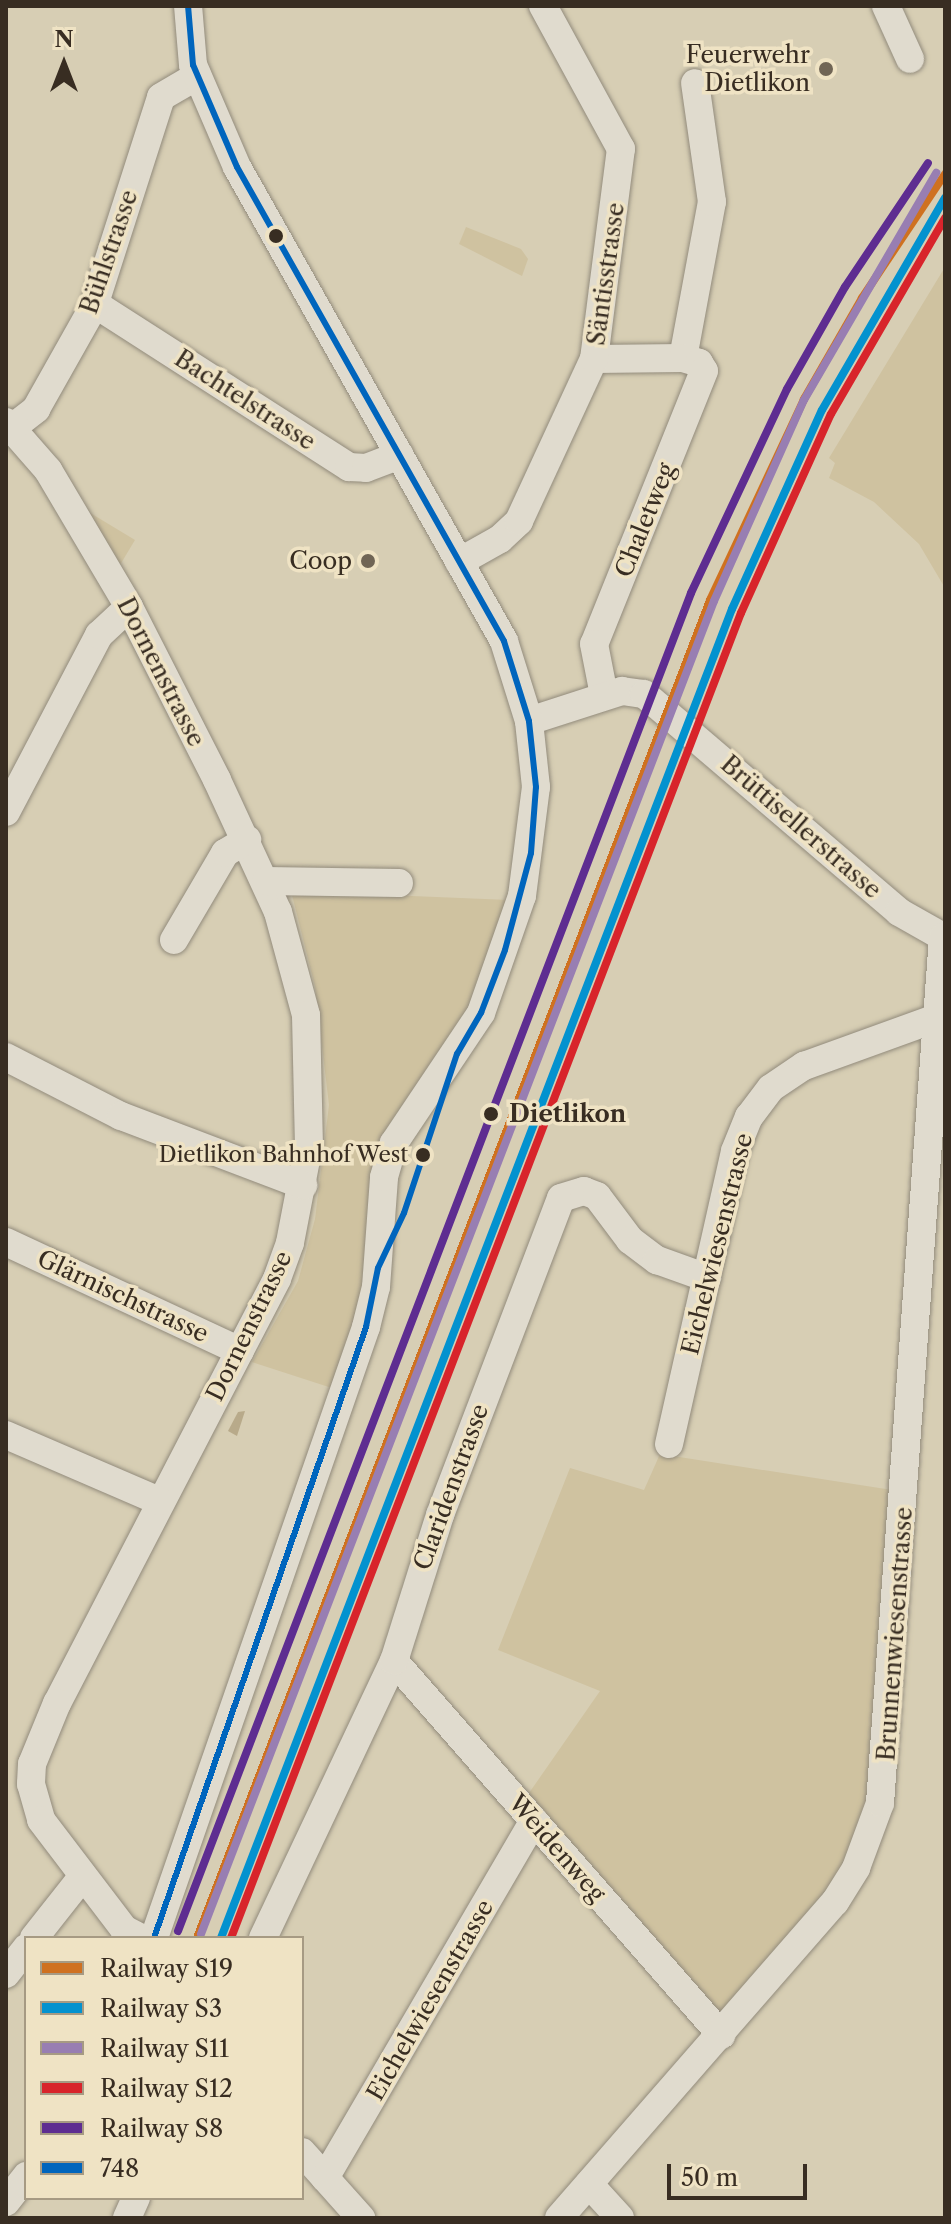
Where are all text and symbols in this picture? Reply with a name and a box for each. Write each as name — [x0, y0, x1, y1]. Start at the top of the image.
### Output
north arrow — [24, 24, 104, 104]
text: N — [54, 26, 74, 53]
place label: Feuerwehr Dietlikon — [686, 41, 810, 97]
marker: Feuerwehr Dietlikon — [817, 60, 835, 78]
street label: Bühlstrasse — [74, 186, 144, 318]
street label: Säntisstrasse — [582, 201, 630, 347]
unlabelled marker — [268, 228, 284, 244]
street label: Bachtelstrasse — [169, 344, 321, 456]
street label: Chaletweg — [609, 459, 681, 581]
place label: Coop — [289, 547, 352, 575]
marker: Coop — [359, 552, 377, 570]
street label: Dornenstrasse — [111, 593, 211, 751]
street label: Brüttisellerstrasse — [715, 750, 887, 904]
place label: Dietlikon — [509, 1100, 626, 1128]
marker: Dietlikon — [480, 1103, 502, 1125]
street label: Eichelwiesenstrasse — [676, 1130, 758, 1358]
place label: Dietlikon Bahnhof West — [158, 1142, 408, 1168]
marker: Dietlikon Bahnhof West — [415, 1147, 431, 1163]
street label: Glärnischstrasse — [33, 1244, 213, 1348]
street label: Dornenstrasse — [200, 1246, 298, 1406]
street label: Claridenstrasse — [408, 1400, 494, 1574]
street label: Brunnenwiesenstrasse — [872, 1506, 918, 1762]
street label: Weidenweg — [503, 1788, 611, 1908]
street label: Eichelwiesenstrasse — [361, 1894, 499, 2106]
legend — [24, 1936, 304, 2200]
text: Railway S19 — [100, 1954, 233, 1983]
text: Railway S3 — [100, 1994, 222, 2023]
text: Railway S11 — [100, 2034, 229, 2063]
text: Railway S12 — [100, 2074, 233, 2103]
text: Railway S8 — [100, 2114, 223, 2143]
scale bar — [671, 2148, 811, 2198]
text: 748 — [100, 2154, 139, 2183]
text: 50 m — [681, 2163, 738, 2192]

